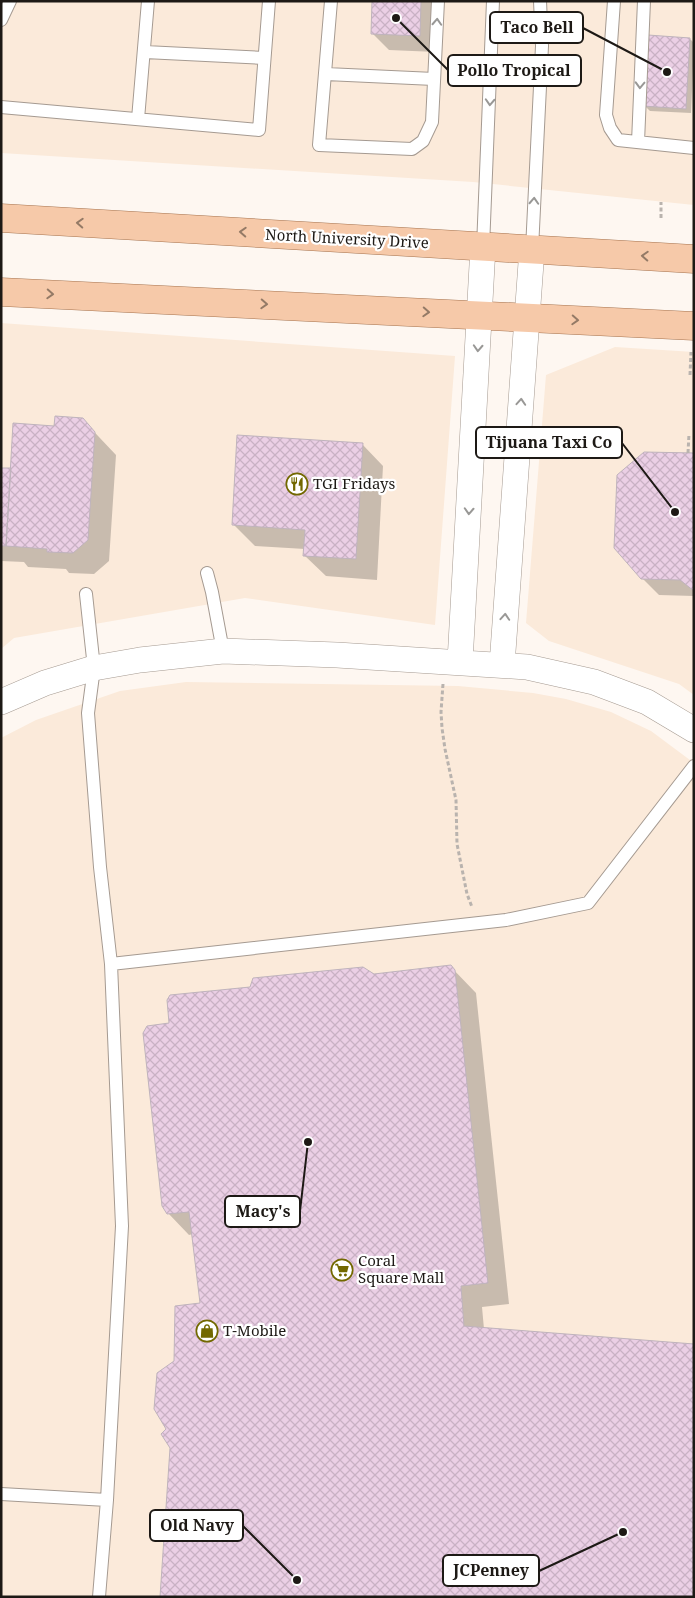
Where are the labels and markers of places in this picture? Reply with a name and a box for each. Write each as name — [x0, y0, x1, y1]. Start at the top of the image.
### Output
callout: Taco Bell — [490, 12, 583, 43]
callout: Pollo Tropical — [448, 55, 581, 86]
callout: Tijuana Taxi Co — [476, 427, 622, 458]
restaurant icon: TGI Fridays — [285, 472, 309, 496]
place label: TGI Fridays — [313, 473, 396, 493]
callout: Macy's — [225, 1196, 300, 1227]
place label: Coral Square Mall — [358, 1250, 444, 1287]
supermarket icon: Coral Square Mall — [330, 1258, 354, 1282]
shop icon: T-Mobile — [195, 1319, 219, 1343]
place label: T-Mobile — [223, 1320, 286, 1340]
callout: Old Navy — [150, 1510, 243, 1541]
callout: JCPenney — [443, 1555, 539, 1586]

